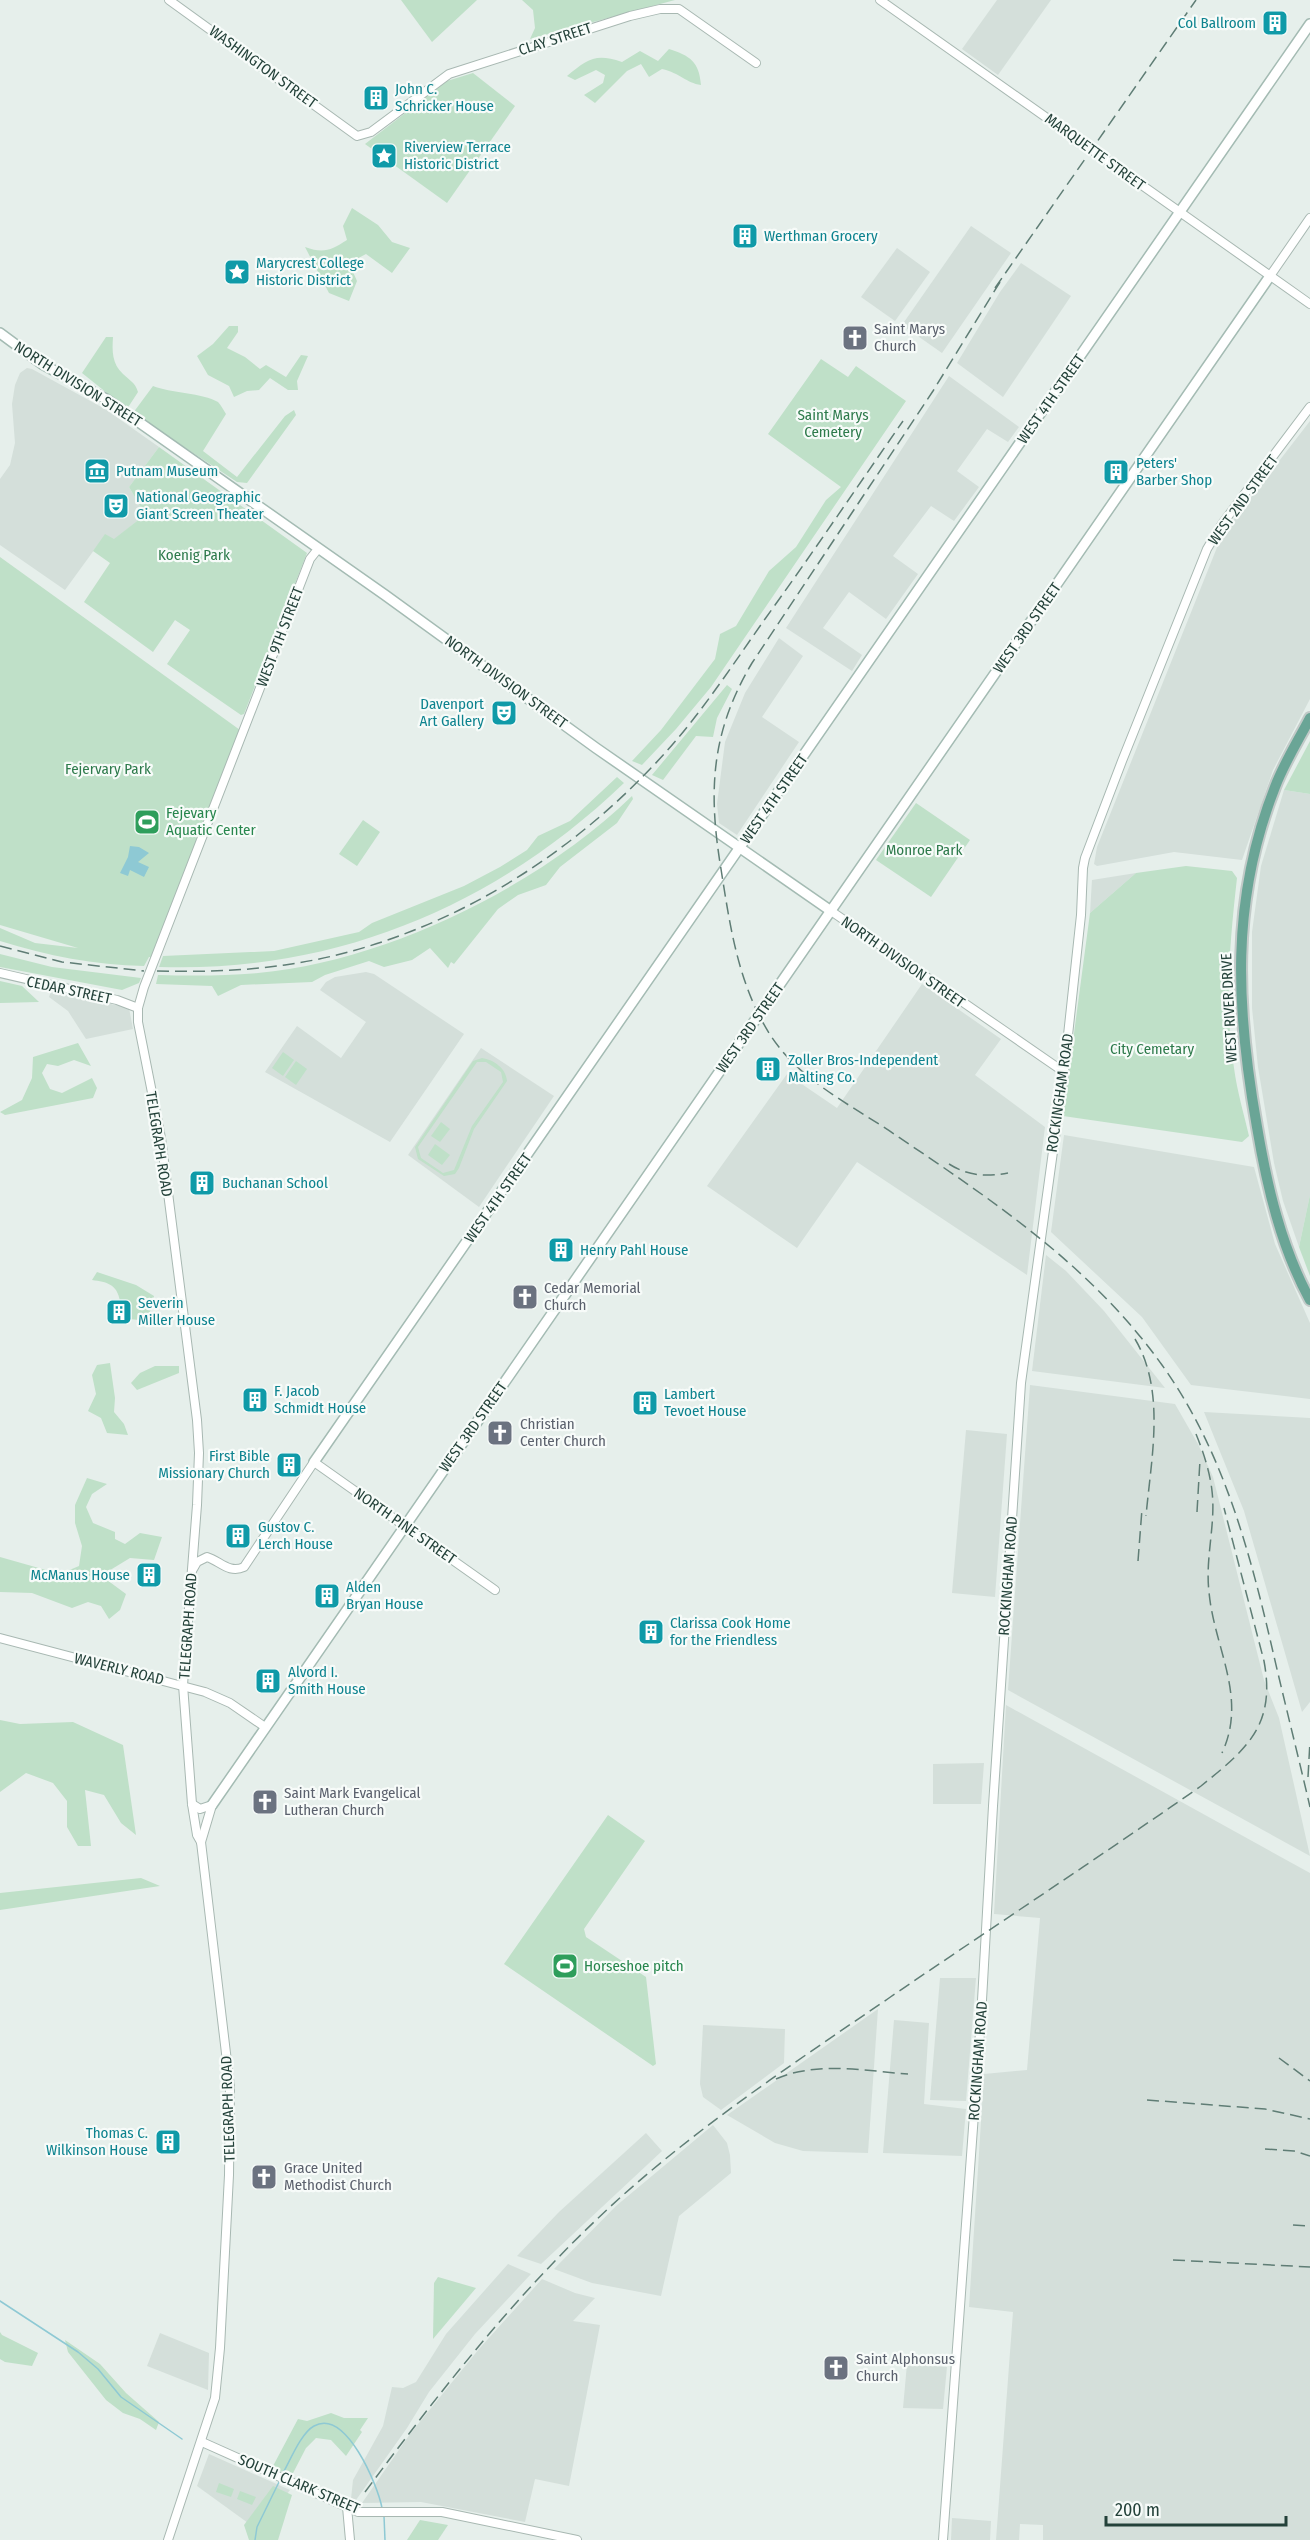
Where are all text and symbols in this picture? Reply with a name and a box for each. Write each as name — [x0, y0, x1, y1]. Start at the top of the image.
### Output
building icon: Col Ballroom — [1260, 8, 1290, 38]
place label: Col Ballroom — [1178, 14, 1256, 32]
street label: CLAY STREET — [516, 19, 594, 59]
street label: WASHINGTON STREET — [206, 22, 320, 112]
place label: John C. Schricker House — [395, 80, 494, 115]
building icon: John C. Schricker House — [361, 83, 391, 113]
street label: MARQUETTE STREET — [1041, 110, 1149, 194]
place label: Riverview Terrace Historic District — [404, 138, 511, 173]
place icon: Riverview Terrace Historic District — [369, 141, 399, 171]
building icon: Werthman Grocery — [730, 221, 760, 251]
place label: Werthman Grocery — [764, 227, 878, 245]
place label: Marycrest College Historic District — [256, 254, 364, 289]
place icon: Marycrest College Historic District — [222, 257, 252, 287]
place label: Saint Marys Church — [874, 320, 945, 355]
church icon: Saint Marys Church — [840, 323, 870, 353]
street label: NORTH DIVISION STREET — [11, 337, 145, 431]
street label: WEST 4TH STREET — [1014, 351, 1089, 447]
park label: Saint Marys Cemetery — [797, 406, 869, 441]
street label: WEST 2ND STREET — [1204, 451, 1282, 549]
place label: Peters' Barber Shop — [1136, 454, 1212, 489]
museum icon: Putnam Museum — [82, 456, 112, 486]
building icon: Peters' Barber Shop — [1101, 457, 1131, 487]
place label: Putnam Museum — [116, 462, 218, 480]
place label: National Geographic Giant Screen Theater — [136, 488, 265, 523]
theatre icon: National Geographic Giant Screen Theater — [101, 491, 131, 521]
park label: Koenig Park — [158, 546, 230, 564]
street label: WEST 3RD STREET — [989, 579, 1065, 677]
street label: WEST 9TH STREET — [253, 584, 307, 689]
street label: NORTH DIVISION STREET — [441, 632, 571, 732]
place label: Davenport Art Gallery — [419, 695, 484, 730]
theatre icon: Davenport Art Gallery — [489, 698, 519, 728]
street label: WEST 4TH STREET — [737, 751, 812, 847]
park label: Fejervary Park — [65, 760, 151, 778]
place label: Fejevary Aquatic Center — [166, 804, 256, 839]
sports icon: Fejevary Aquatic Center — [132, 807, 162, 837]
park label: Monroe Park — [886, 841, 962, 859]
street label: NORTH DIVISION STREET — [838, 913, 968, 1012]
street label: WEST RIVER DRIVE — [1217, 953, 1241, 1063]
street label: CEDAR STREET — [25, 972, 113, 1008]
street label: WEST 3RD STREET — [712, 979, 788, 1077]
street label: ROCKINGHAM ROAD — [1043, 1032, 1077, 1154]
park label: City Cemetary — [1110, 1040, 1194, 1058]
place label: Zoller Bros-Independent Malting Co. — [788, 1051, 938, 1086]
building icon: Zoller Bros-Independent Malting Co. — [753, 1054, 783, 1084]
street label: TELEGRAPH ROAD — [142, 1090, 176, 1198]
street label: WEST 4TH STREET — [461, 1150, 536, 1246]
building icon: Buchanan School — [187, 1168, 217, 1198]
place label: Buchanan School — [222, 1174, 328, 1192]
building icon: Henry Pahl House — [546, 1235, 576, 1265]
place label: Henry Pahl House — [580, 1241, 688, 1259]
place label: Cedar Memorial Church — [544, 1279, 641, 1314]
church icon: Cedar Memorial Church — [510, 1282, 540, 1312]
place label: Severin Miller House — [138, 1294, 215, 1329]
building icon: Severin Miller House — [104, 1297, 134, 1327]
street label: WEST 3RD STREET — [435, 1378, 511, 1476]
place label: F. Jacob Schmidt House — [274, 1382, 366, 1417]
building icon: F. Jacob Schmidt House — [240, 1385, 270, 1415]
place label: Lambert Tevoet House — [664, 1385, 746, 1420]
building icon: Lambert Tevoet House — [630, 1388, 660, 1418]
place label: Christian Center Church — [520, 1415, 606, 1450]
church icon: Christian Center Church — [485, 1418, 515, 1448]
place label: First Bible Missionary Church — [158, 1447, 270, 1482]
building icon: First Bible Missionary Church — [274, 1450, 304, 1480]
street label: NORTH PINE STREET — [350, 1484, 460, 1568]
street label: ROCKINGHAM ROAD — [995, 1516, 1021, 1636]
place label: Gustov C. Lerch House — [258, 1518, 333, 1553]
building icon: Gustov C. Lerch House — [223, 1521, 253, 1551]
building icon: McManus House — [134, 1560, 164, 1590]
place label: McManus House — [31, 1566, 130, 1584]
street label: TELEGRAPH ROAD — [175, 1572, 201, 1680]
place label: Alden Bryan House — [346, 1578, 423, 1613]
building icon: Alden Bryan House — [312, 1581, 342, 1611]
place label: Clarissa Cook Home for the Friendless — [670, 1614, 791, 1649]
building icon: Clarissa Cook Home for the Friendless — [636, 1617, 666, 1647]
street label: WAVERLY ROAD — [72, 1649, 166, 1689]
place label: Alvord I. Smith House — [288, 1663, 366, 1698]
building icon: Alvord I. Smith House — [253, 1666, 283, 1696]
place label: Saint Mark Evangelical Lutheran Church — [284, 1784, 421, 1819]
church icon: Saint Mark Evangelical Lutheran Church — [250, 1787, 280, 1817]
sports icon: Horseshoe pitch — [550, 1951, 580, 1981]
place label: Horseshoe pitch — [584, 1957, 684, 1975]
street label: ROCKINGHAM ROAD — [965, 2001, 991, 2121]
street label: TELEGRAPH ROAD — [217, 2055, 239, 2163]
place label: Thomas C. Wilkinson House — [46, 2124, 148, 2159]
building icon: Thomas C. Wilkinson House — [153, 2127, 183, 2157]
place label: Grace United Methodist Church — [284, 2159, 392, 2194]
church icon: Grace United Methodist Church — [249, 2162, 279, 2192]
place label: Saint Alphonsus Church — [856, 2350, 955, 2385]
church icon: Saint Alphonsus Church — [821, 2353, 851, 2383]
street label: SOUTH CLARK STREET — [236, 2450, 363, 2518]
scale bar — [1106, 2489, 1286, 2527]
text: 200 m — [1115, 2499, 1160, 2521]

